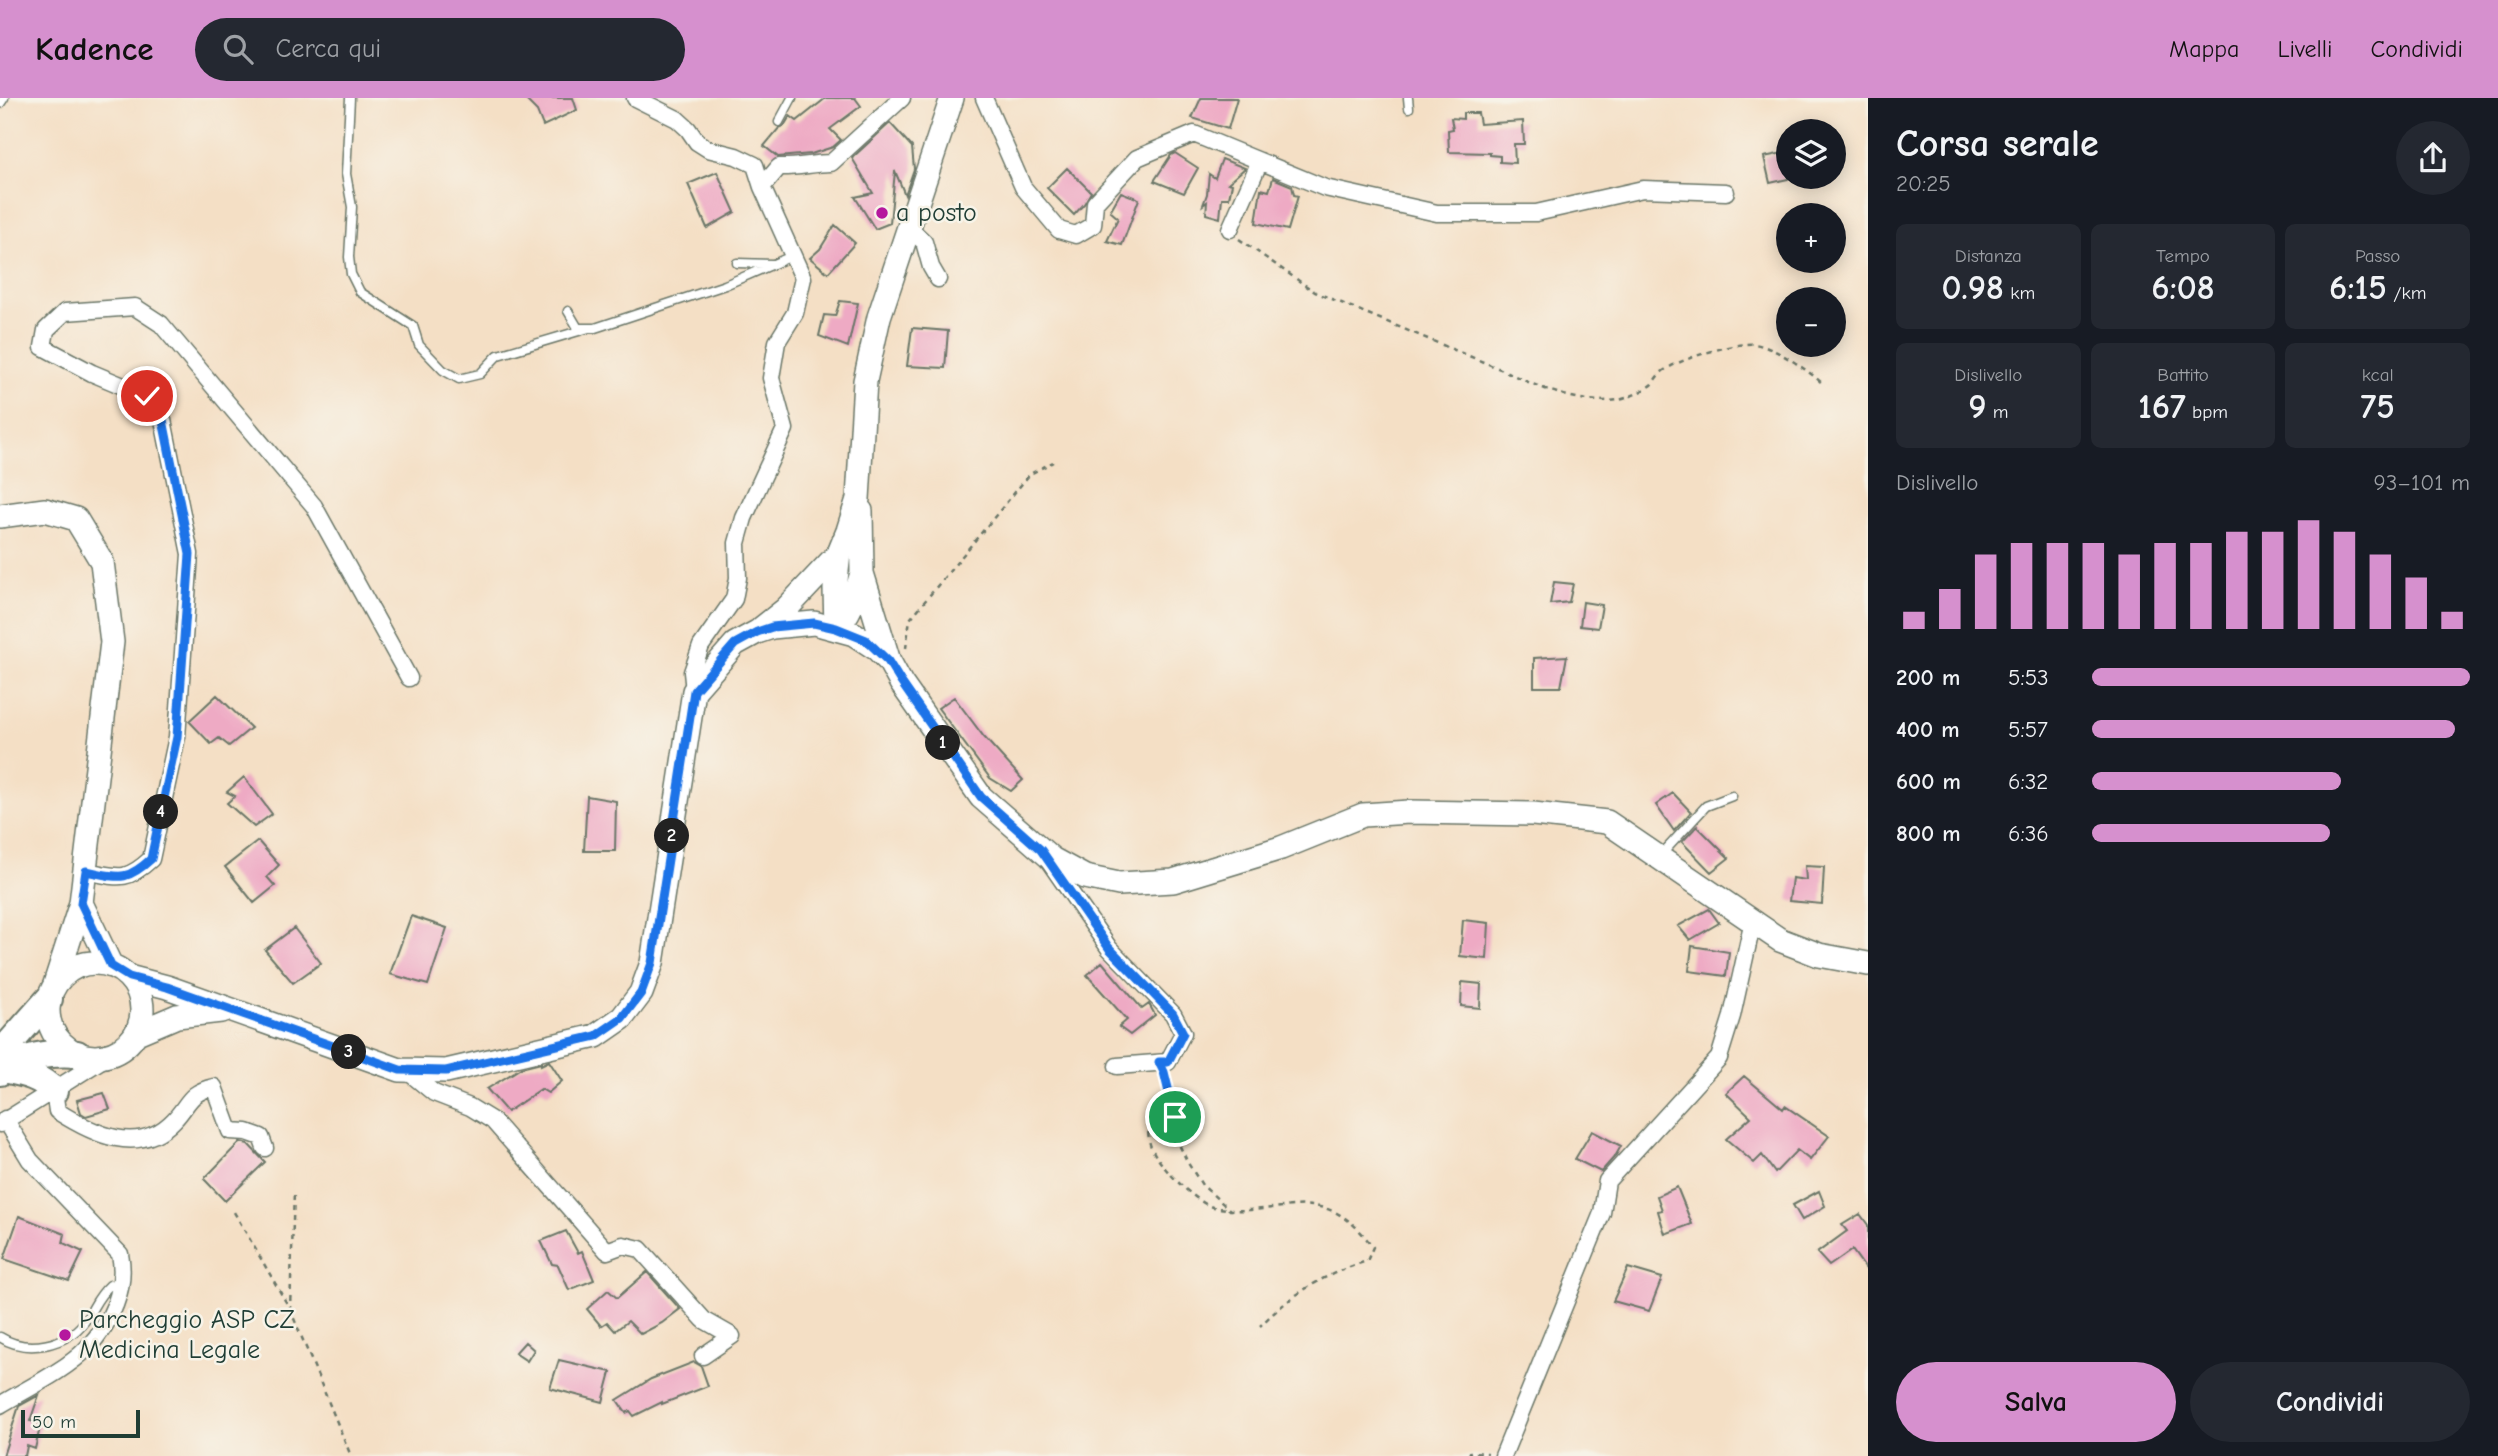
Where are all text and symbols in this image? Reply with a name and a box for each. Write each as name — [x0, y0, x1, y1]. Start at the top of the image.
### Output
search box — [195, 18, 685, 81]
text: Kadence — [35, 30, 153, 68]
icon: search — [219, 30, 257, 68]
text: Cerca qui — [275, 34, 381, 64]
text: Mappa — [2169, 35, 2239, 63]
text: Livelli — [2277, 35, 2332, 63]
text: Condividi — [2370, 35, 2463, 63]
map controls — [1776, 119, 1846, 357]
button: layers — [1776, 119, 1846, 189]
button: share — [2396, 121, 2470, 195]
text: Corsa serale — [1896, 122, 2099, 166]
text: 20:25 — [1896, 170, 1951, 197]
place label: a posto — [896, 198, 977, 228]
button: + — [1776, 203, 1846, 273]
marker: a posto — [874, 205, 890, 221]
text: Distanza — [1955, 245, 2022, 267]
text: Tempo — [2156, 245, 2210, 267]
text: Passo — [2355, 245, 2400, 267]
text: 0.98 — [1941, 267, 2004, 308]
text: 6:08 — [2151, 267, 2215, 308]
text: 6:15 — [2329, 267, 2387, 308]
text: km — [2004, 282, 2035, 304]
text: /km — [2387, 282, 2426, 304]
button: − — [1776, 287, 1846, 357]
text: Dislivello — [1954, 364, 2022, 386]
text: Battito — [2157, 364, 2209, 386]
text: kcal — [2362, 364, 2394, 386]
pin — [117, 366, 177, 426]
icon: check — [128, 377, 166, 415]
text: 9 — [1968, 386, 1986, 427]
text: 167 — [2138, 386, 2186, 427]
text: 75 — [2360, 386, 2395, 427]
text: m — [1986, 401, 2009, 423]
text: bpm — [2186, 401, 2228, 423]
text: Dislivello — [1896, 469, 1978, 496]
text: 93–101 m — [2373, 469, 2470, 496]
text: 200 m — [1896, 664, 1960, 691]
text: 5:53 — [2008, 664, 2049, 691]
text: 400 m — [1896, 716, 1960, 743]
text: 5:57 — [2008, 716, 2048, 743]
pin: 1 — [926, 726, 960, 760]
text: 1 — [939, 731, 946, 753]
text: 600 m — [1896, 768, 1961, 795]
text: 6:32 — [2008, 768, 2048, 795]
pin: 4 — [144, 794, 178, 830]
text: 4 — [156, 800, 165, 822]
pin: 2 — [654, 818, 690, 854]
text: 800 m — [1896, 820, 1961, 847]
text: 6:36 — [2008, 820, 2049, 847]
text: 2 — [667, 824, 676, 846]
pin: 3 — [332, 1034, 366, 1070]
text: 3 — [344, 1040, 353, 1062]
pin — [1145, 1087, 1205, 1147]
icon: arrive — [1156, 1098, 1194, 1136]
place label: Parcheggio ASP CZ Medicina Legale — [79, 1305, 295, 1365]
marker: Parcheggio ASP CZ Medicina Legale — [57, 1327, 73, 1343]
button: Salva — [1896, 1362, 2176, 1442]
button: Condividi — [2190, 1362, 2470, 1442]
scale bar — [21, 1407, 140, 1439]
text: 50 m — [32, 1411, 76, 1433]

